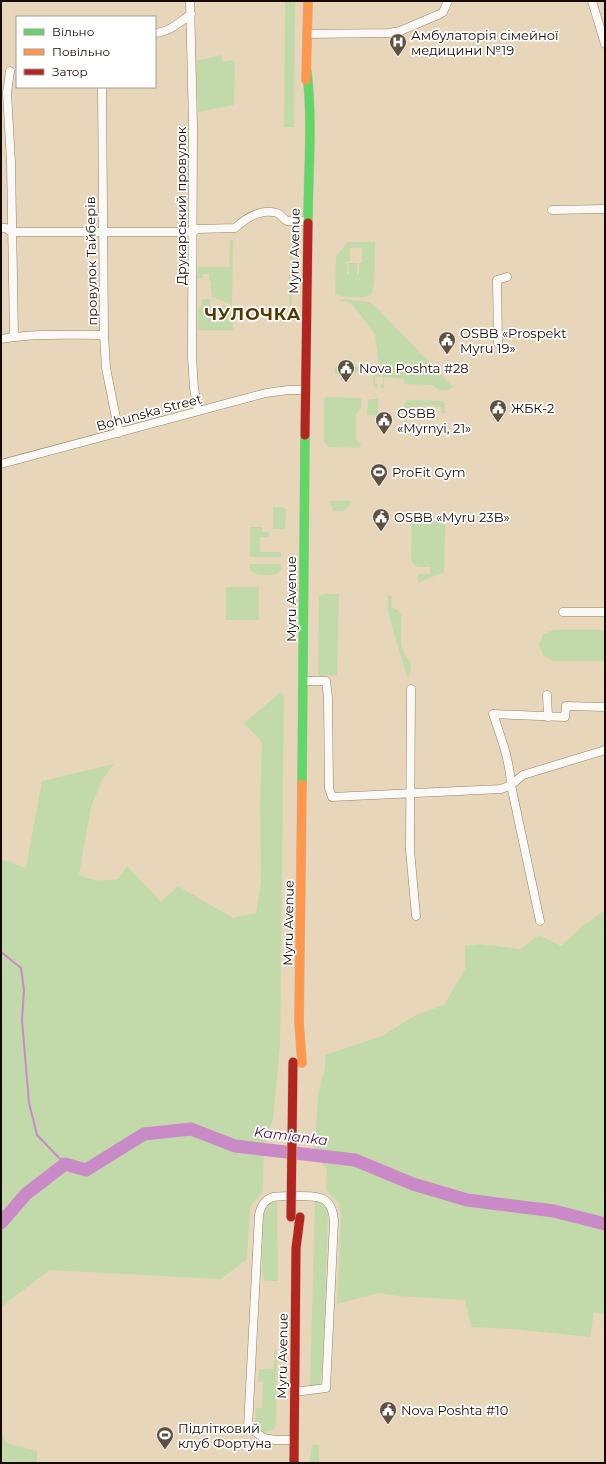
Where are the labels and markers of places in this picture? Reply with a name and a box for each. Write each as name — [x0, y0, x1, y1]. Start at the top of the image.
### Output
place label: Амбулаторія сімейної медицини №19 — [411, 27, 559, 58]
hospital icon: Амбулаторія сімейної медицини №19 — [388, 32, 408, 57]
place label: OSBB «Prospekt Myru 19» — [460, 325, 566, 356]
public building icon: OSBB «Prospekt Myru 19» — [437, 330, 457, 355]
public building icon: Nova Poshta #28 — [336, 358, 356, 383]
place label: Nova Poshta #28 — [359, 360, 469, 376]
public building icon: ЖБК-2 — [488, 398, 508, 423]
place label: ЖБК-2 — [511, 400, 554, 416]
place label: OSBB «Myrnyi, 21» — [397, 405, 471, 436]
public building icon: OSBB «Myrnyi, 21» — [374, 410, 394, 435]
sports icon: ProFit Gym — [369, 462, 389, 487]
place label: ProFit Gym — [392, 464, 465, 480]
public building icon: OSBB «Myru 23B» — [371, 507, 391, 532]
place label: OSBB «Myru 23B» — [394, 509, 510, 525]
public building icon: Nova Poshta #10 — [378, 1400, 398, 1425]
place label: Nova Poshta #10 — [401, 1402, 508, 1418]
place label: Підлітковий клуб Фортуна — [178, 1420, 272, 1451]
sports icon: Підлітковий клуб Фортуна — [155, 1425, 175, 1450]

